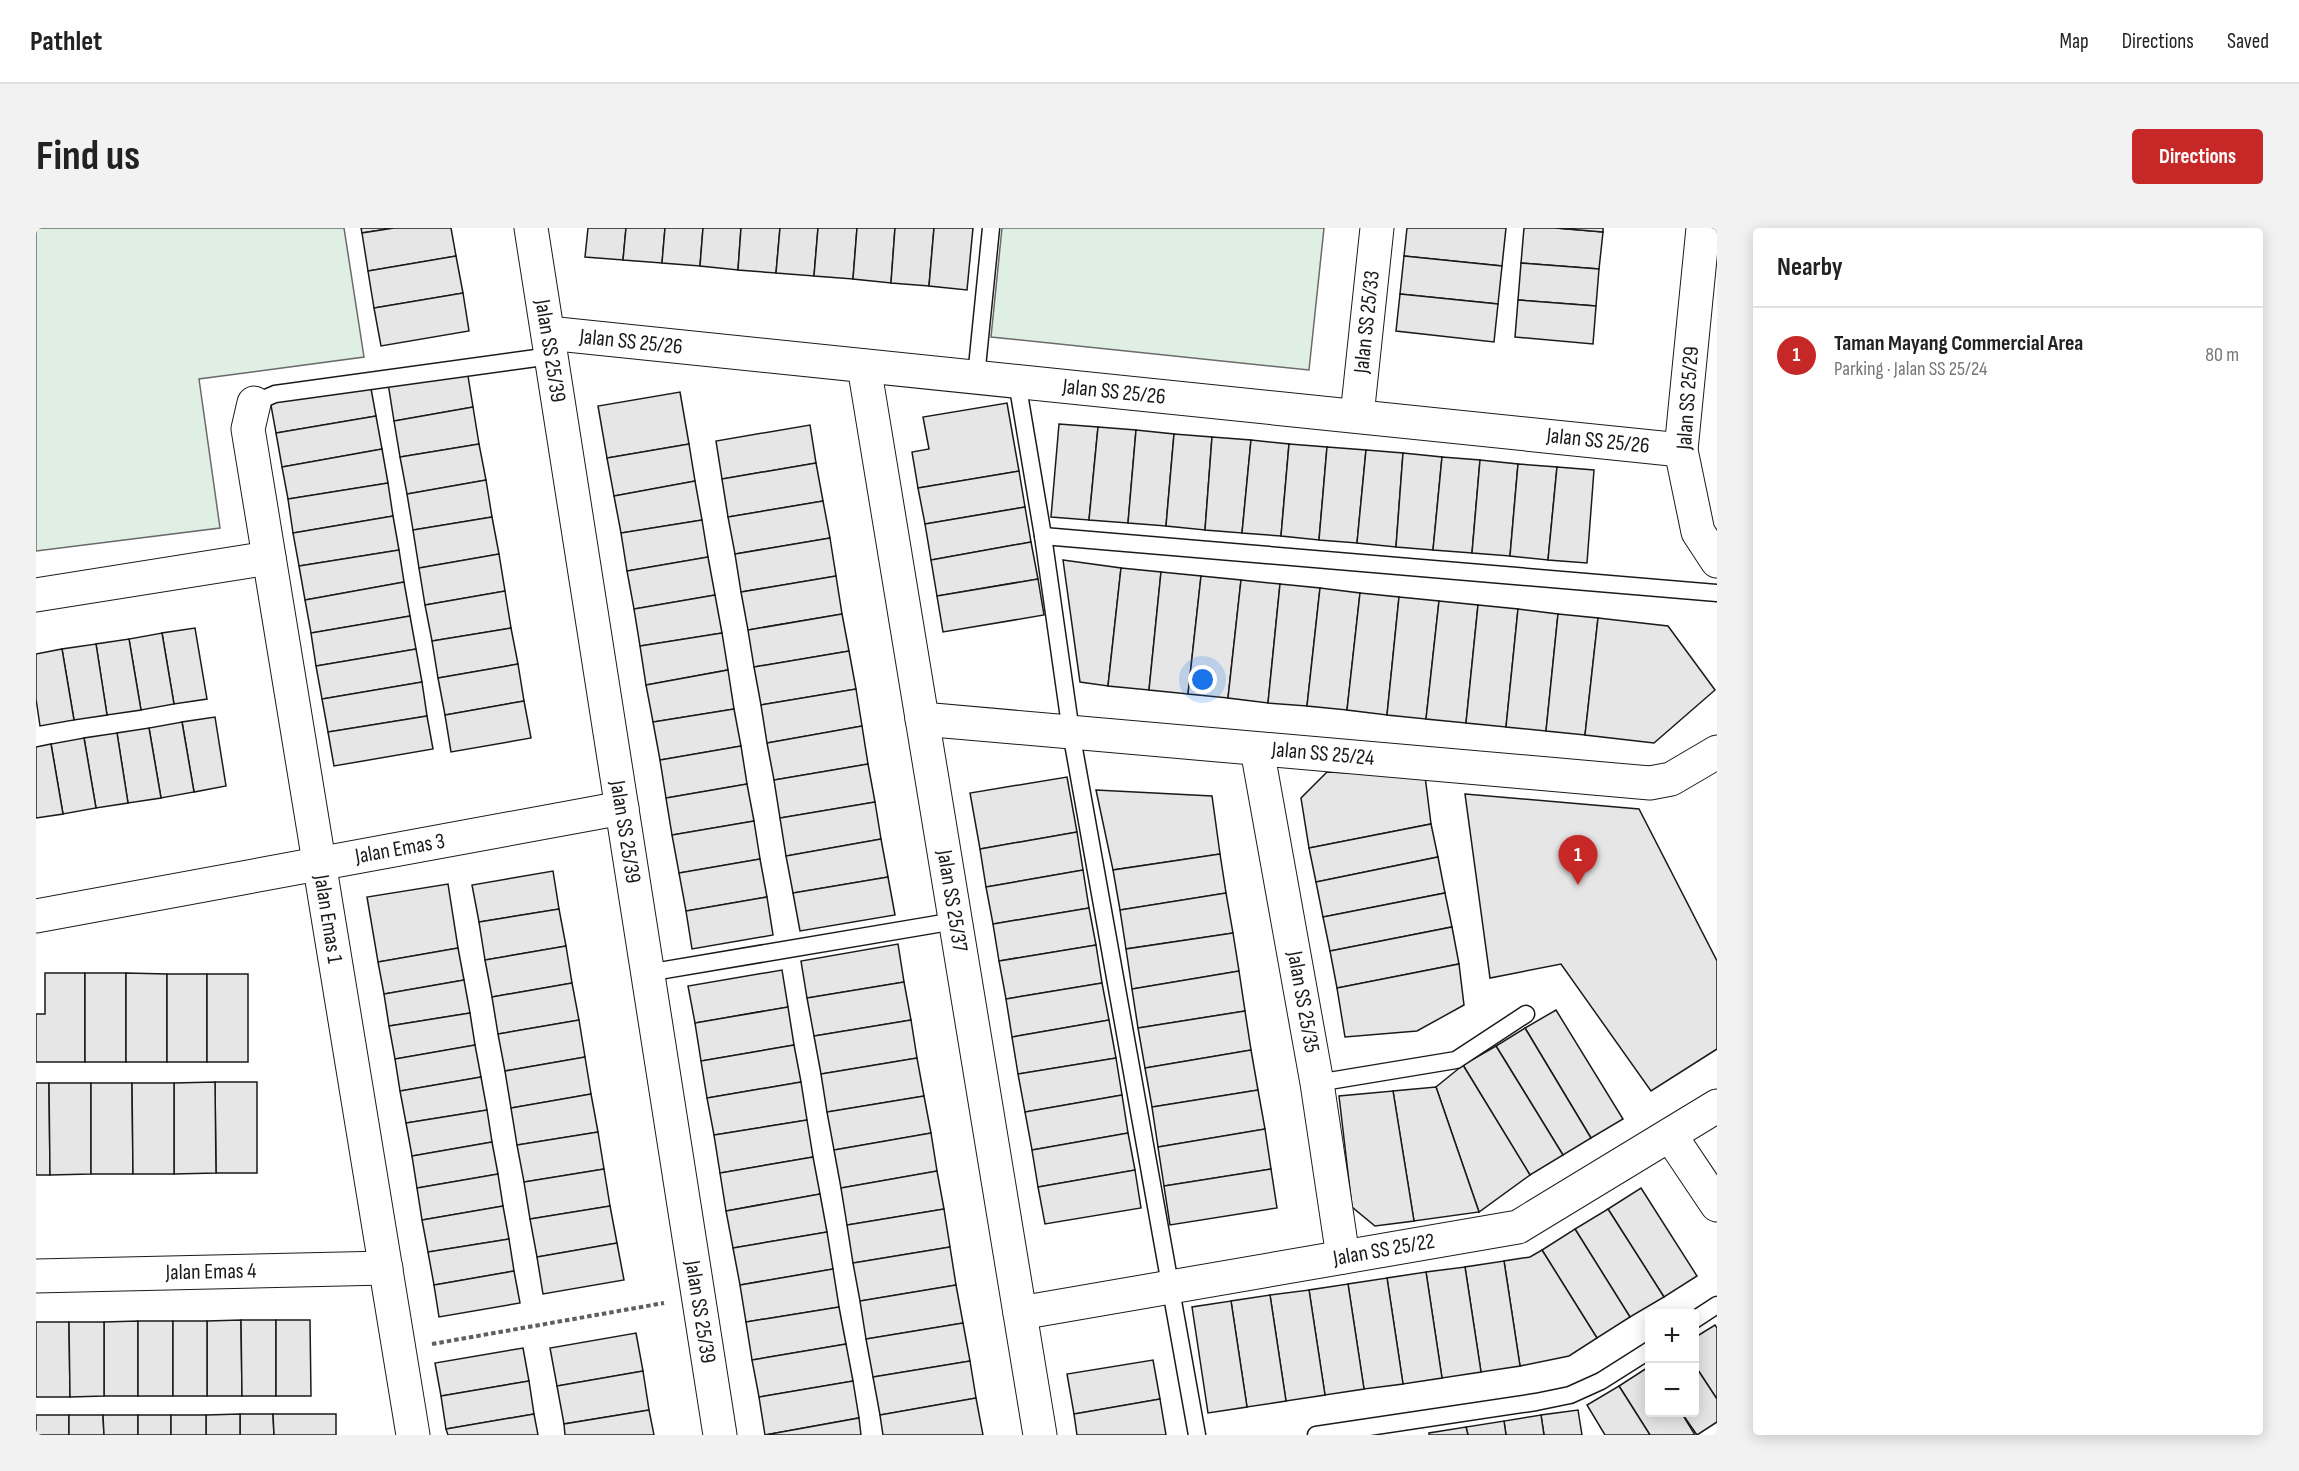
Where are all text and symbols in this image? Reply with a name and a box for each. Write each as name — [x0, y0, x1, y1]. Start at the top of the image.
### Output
text: Pathlet — [30, 25, 102, 58]
text: Map — [2059, 29, 2089, 54]
text: Directions — [2122, 29, 2194, 54]
text: Saved — [2227, 29, 2269, 54]
button: Directions — [2132, 129, 2263, 184]
text: Find us — [36, 131, 140, 182]
text: Nearby — [1777, 252, 1843, 283]
street label: Jalan SS 25/33 — [1348, 269, 1386, 376]
street label: Jalan SS 25/39 — [528, 297, 571, 404]
street label: Jalan SS 25/26 — [577, 323, 684, 361]
text: Taman Mayang Commercial Area — [1834, 330, 2083, 357]
text: 1 — [1793, 343, 1800, 367]
text: 80 m — [2205, 343, 2239, 367]
street label: Jalan SS 25/29 — [1671, 345, 1705, 452]
text: Parking · Jalan SS 25/24 — [1834, 357, 1987, 381]
street label: Jalan SS 25/26 — [1060, 373, 1167, 411]
street label: Jalan SS 25/26 — [1544, 422, 1651, 460]
your location — [1188, 665, 1217, 694]
street label: Jalan SS 25/24 — [1270, 736, 1375, 772]
street label: Jalan SS 25/39 — [603, 778, 646, 885]
street label: Jalan Emas 3 — [352, 828, 447, 870]
pin: 1 — [1558, 836, 1598, 885]
street label: Jalan SS 25/37 — [930, 847, 973, 954]
street label: Jalan Emas 1 — [308, 872, 348, 965]
street label: Jalan SS 25/35 — [1281, 948, 1325, 1055]
street label: Jalan SS 25/22 — [1330, 1228, 1437, 1272]
street label: Jalan Emas 4 — [164, 1258, 257, 1286]
street label: Jalan SS 25/39 — [678, 1258, 721, 1365]
map controls — [1645, 1309, 1699, 1417]
button: + — [1645, 1309, 1699, 1363]
button: − — [1645, 1363, 1699, 1417]

